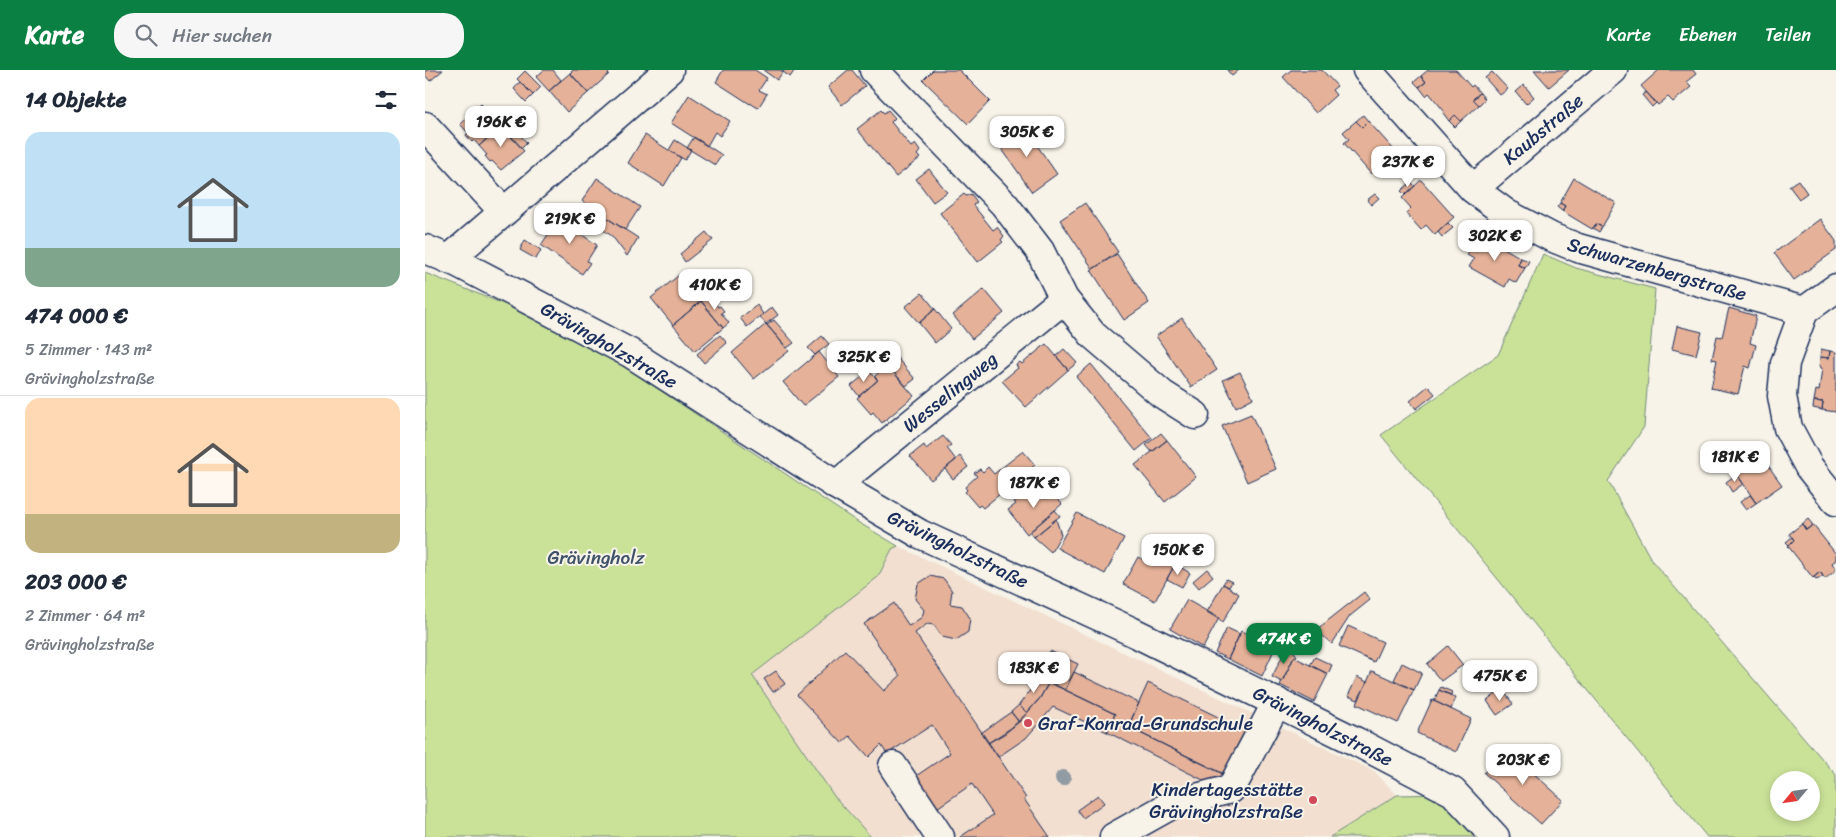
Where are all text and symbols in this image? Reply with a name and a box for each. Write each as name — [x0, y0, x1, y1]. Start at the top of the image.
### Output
search box — [114, 13, 464, 58]
text: Karte — [25, 14, 84, 56]
text: Hier suchen — [172, 19, 272, 52]
text: Karte — [1607, 19, 1651, 51]
text: Ebenen — [1679, 19, 1737, 51]
text: Teilen — [1765, 19, 1811, 51]
icon: search — [132, 21, 160, 49]
text: 14 Objekte — [25, 81, 126, 119]
street label: Kaubstraße — [1495, 85, 1591, 173]
icon: filters — [372, 86, 400, 114]
pin: 196K € — [460, 106, 542, 148]
text: 196K € — [476, 107, 526, 136]
pin: 305K € — [986, 116, 1068, 158]
text: 305K € — [1000, 117, 1054, 146]
pin: 237K € — [1367, 146, 1449, 188]
text: 237K € — [1382, 147, 1434, 176]
icon: home — [168, 165, 258, 255]
pin: 219K € — [529, 202, 611, 245]
text: 219K € — [545, 204, 595, 233]
pin: 302K € — [1454, 220, 1536, 262]
text: 302K € — [1469, 221, 1521, 250]
street label: Schwarzenbergstraße — [1563, 228, 1751, 310]
pin: 410K € — [674, 268, 756, 311]
text: 410K € — [689, 270, 741, 299]
street label: Grävingholzstraße — [534, 292, 684, 398]
text: 474 000 € — [25, 297, 128, 335]
text: 5 Zimmer · 143 m² — [25, 335, 152, 364]
pin: 325K € — [823, 340, 905, 383]
text: 325K € — [838, 342, 890, 371]
street label: Wesselingweg — [895, 343, 1005, 441]
text: Grävingholzstraße — [25, 364, 155, 393]
icon: home — [168, 430, 258, 520]
pin: 181K € — [1694, 440, 1776, 483]
text: 181K € — [1711, 442, 1759, 471]
pin: 187K € — [993, 466, 1075, 509]
text: 187K € — [1009, 468, 1059, 497]
street label: Grävingholzstraße — [882, 500, 1035, 598]
pin: 150K € — [1137, 534, 1219, 576]
text: 150K € — [1152, 535, 1204, 564]
park label: Grävingholz — [547, 541, 646, 574]
text: 203 000 € — [25, 563, 127, 601]
text: 2 Zimmer · 64 m² — [25, 601, 145, 630]
pin: 474K € — [1243, 622, 1325, 665]
text: 474K € — [1257, 624, 1311, 653]
text: Grävingholzstraße — [25, 630, 155, 659]
pin: 183K € — [993, 652, 1075, 694]
text: 183K € — [1009, 653, 1059, 682]
pin: 475K € — [1459, 660, 1541, 702]
text: 475K € — [1473, 661, 1527, 690]
street label: Grävingholzstraße — [1247, 676, 1399, 776]
place label: Graf-Konrad-Grundschule — [1038, 707, 1253, 740]
marker: Graf-Konrad-Grundschule — [1022, 717, 1034, 729]
pin: 203K € — [1482, 744, 1564, 786]
text: 203K € — [1497, 745, 1549, 774]
north arrow — [1770, 771, 1820, 821]
map controls — [1770, 771, 1820, 821]
place label: Kindertagesstätte Grävingholzstraße — [1149, 773, 1303, 828]
marker: Kindertagesstätte Grävingholzstraße — [1307, 794, 1319, 806]

